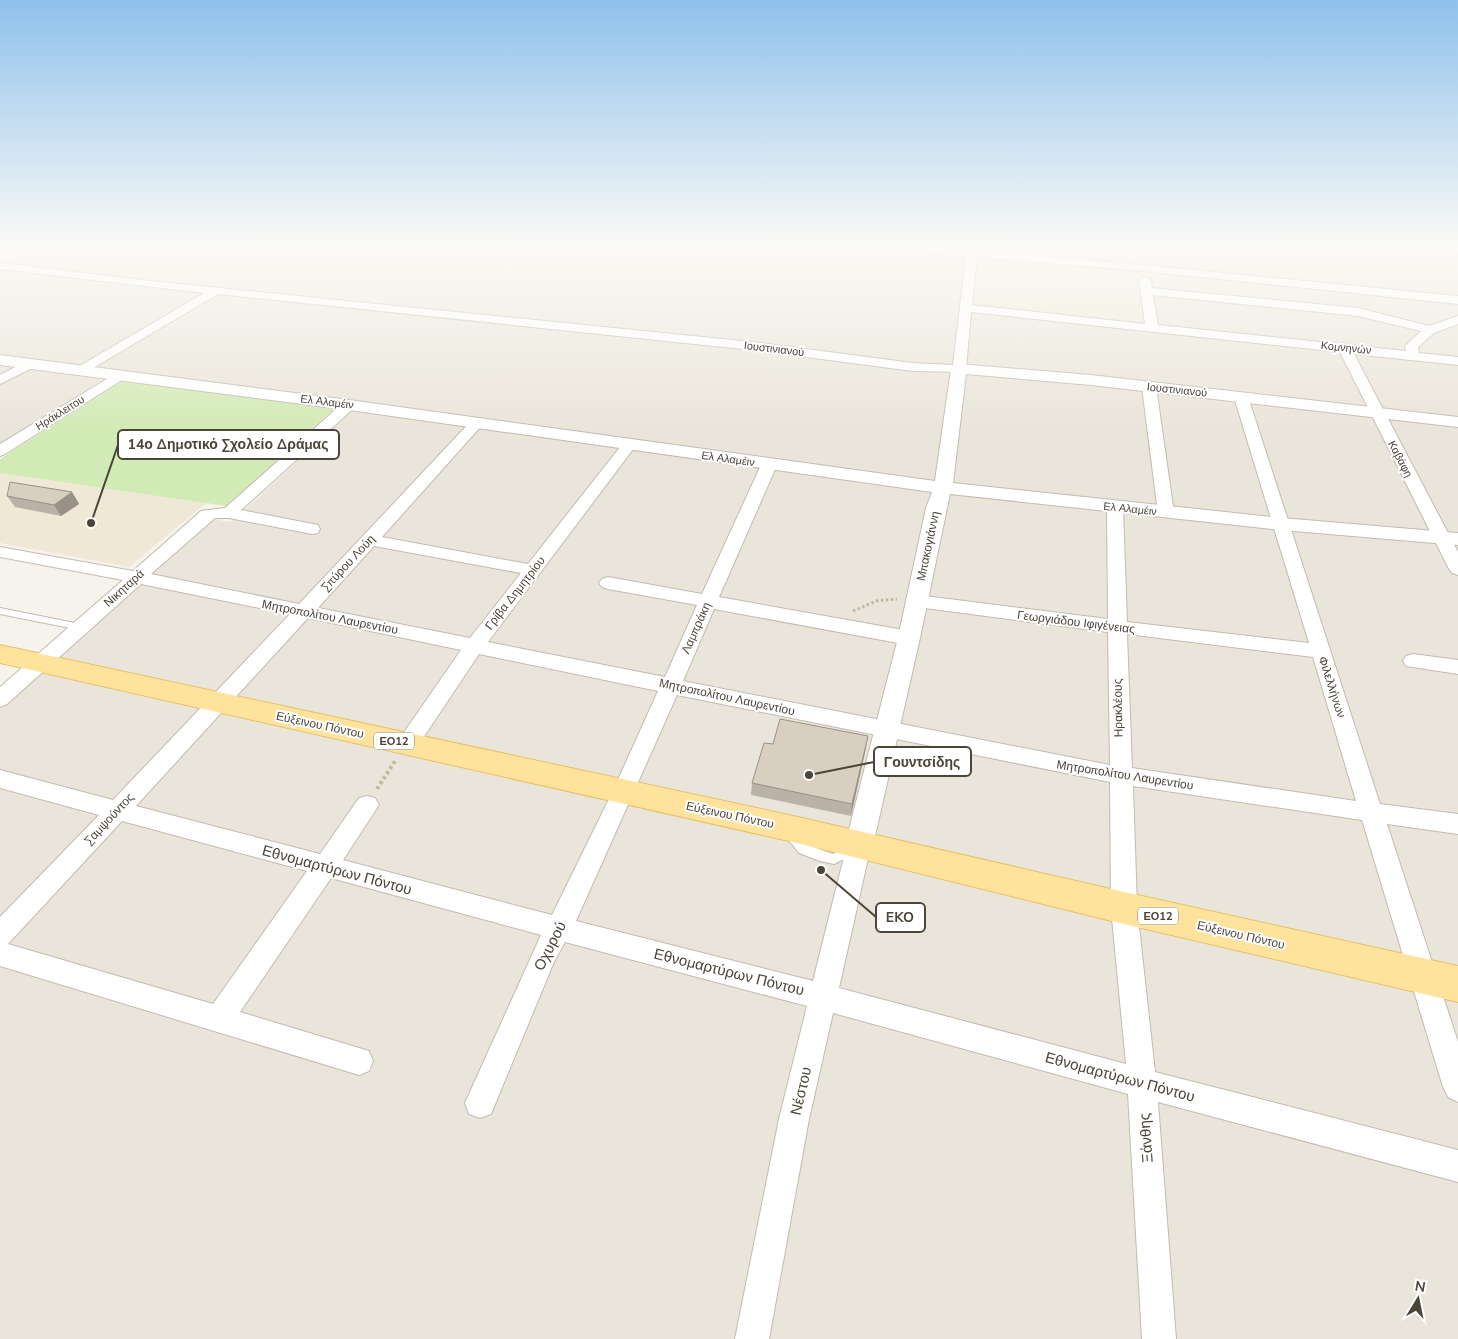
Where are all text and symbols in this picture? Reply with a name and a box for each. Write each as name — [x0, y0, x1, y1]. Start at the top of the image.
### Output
street label: Ιουστινιανού — [743, 338, 805, 360]
street label: Κομνηνών — [1320, 338, 1372, 358]
street label: Ιουστινιανού — [1146, 379, 1208, 401]
street label: Ελ Αλαμέιν — [299, 391, 355, 413]
street label: Ηράκλειτου — [33, 392, 87, 434]
callout: 14ο Δημοτικό Σχολείο Δράμας — [118, 430, 339, 459]
text: 14ο Δημοτικό Σχολείο Δράμας — [127, 435, 329, 454]
street label: Καβάφη — [1384, 438, 1416, 480]
street label: Ελ Αλαμέιν — [700, 448, 756, 470]
street label: Ελ Αλαμέιν — [1103, 499, 1158, 519]
street label: Μπακογιάννη — [913, 510, 943, 582]
street label: Σπύρου Λούη — [318, 531, 378, 595]
street label: Γρίβα Δημητρίου — [481, 553, 549, 633]
street label: Νικηταρά — [100, 566, 148, 610]
street label: Μητροπολίτου Λαυρεντίου — [261, 596, 399, 638]
street label: Λαμπράκη — [677, 600, 715, 656]
street label: Γεωργιάδου Ιφιγένειας — [1016, 607, 1136, 637]
street label: Φιλελλήνων — [1315, 654, 1349, 720]
street label: Μητροπολίτου Λαυρεντίου — [658, 675, 796, 719]
street label: Ηρακλέους — [1109, 678, 1127, 738]
street label: Εύξεινου Πόντου — [275, 708, 365, 742]
road number: ΕΟ12 — [374, 732, 414, 749]
callout: Γουντσίδης — [874, 747, 971, 776]
text: Γουντσίδης — [884, 753, 960, 772]
street label: Μητροπολίτου Λαυρεντίου — [1055, 756, 1195, 794]
street label: Σαμψούντος — [81, 789, 137, 848]
street label: Εύξεινου Πόντου — [685, 798, 775, 832]
street label: Εθνομαρτύρων Πόντου — [260, 840, 414, 900]
callout: EKO — [876, 903, 925, 932]
text: EKO — [886, 908, 914, 927]
road number: ΕΟ12 — [1138, 908, 1178, 924]
street label: Εύξεινου Πόντου — [1196, 917, 1286, 953]
street label: Οχυρού — [529, 918, 571, 974]
street label: Εθνομαρτύρων Πόντου — [652, 944, 806, 1000]
street label: Εθνομαρτύρων Πόντου — [1043, 1047, 1197, 1107]
street label: Νέστου — [786, 1065, 816, 1117]
street label: Ξάνθης — [1134, 1112, 1158, 1164]
north arrow — [1393, 1274, 1443, 1324]
text: N — [1413, 1276, 1427, 1297]

